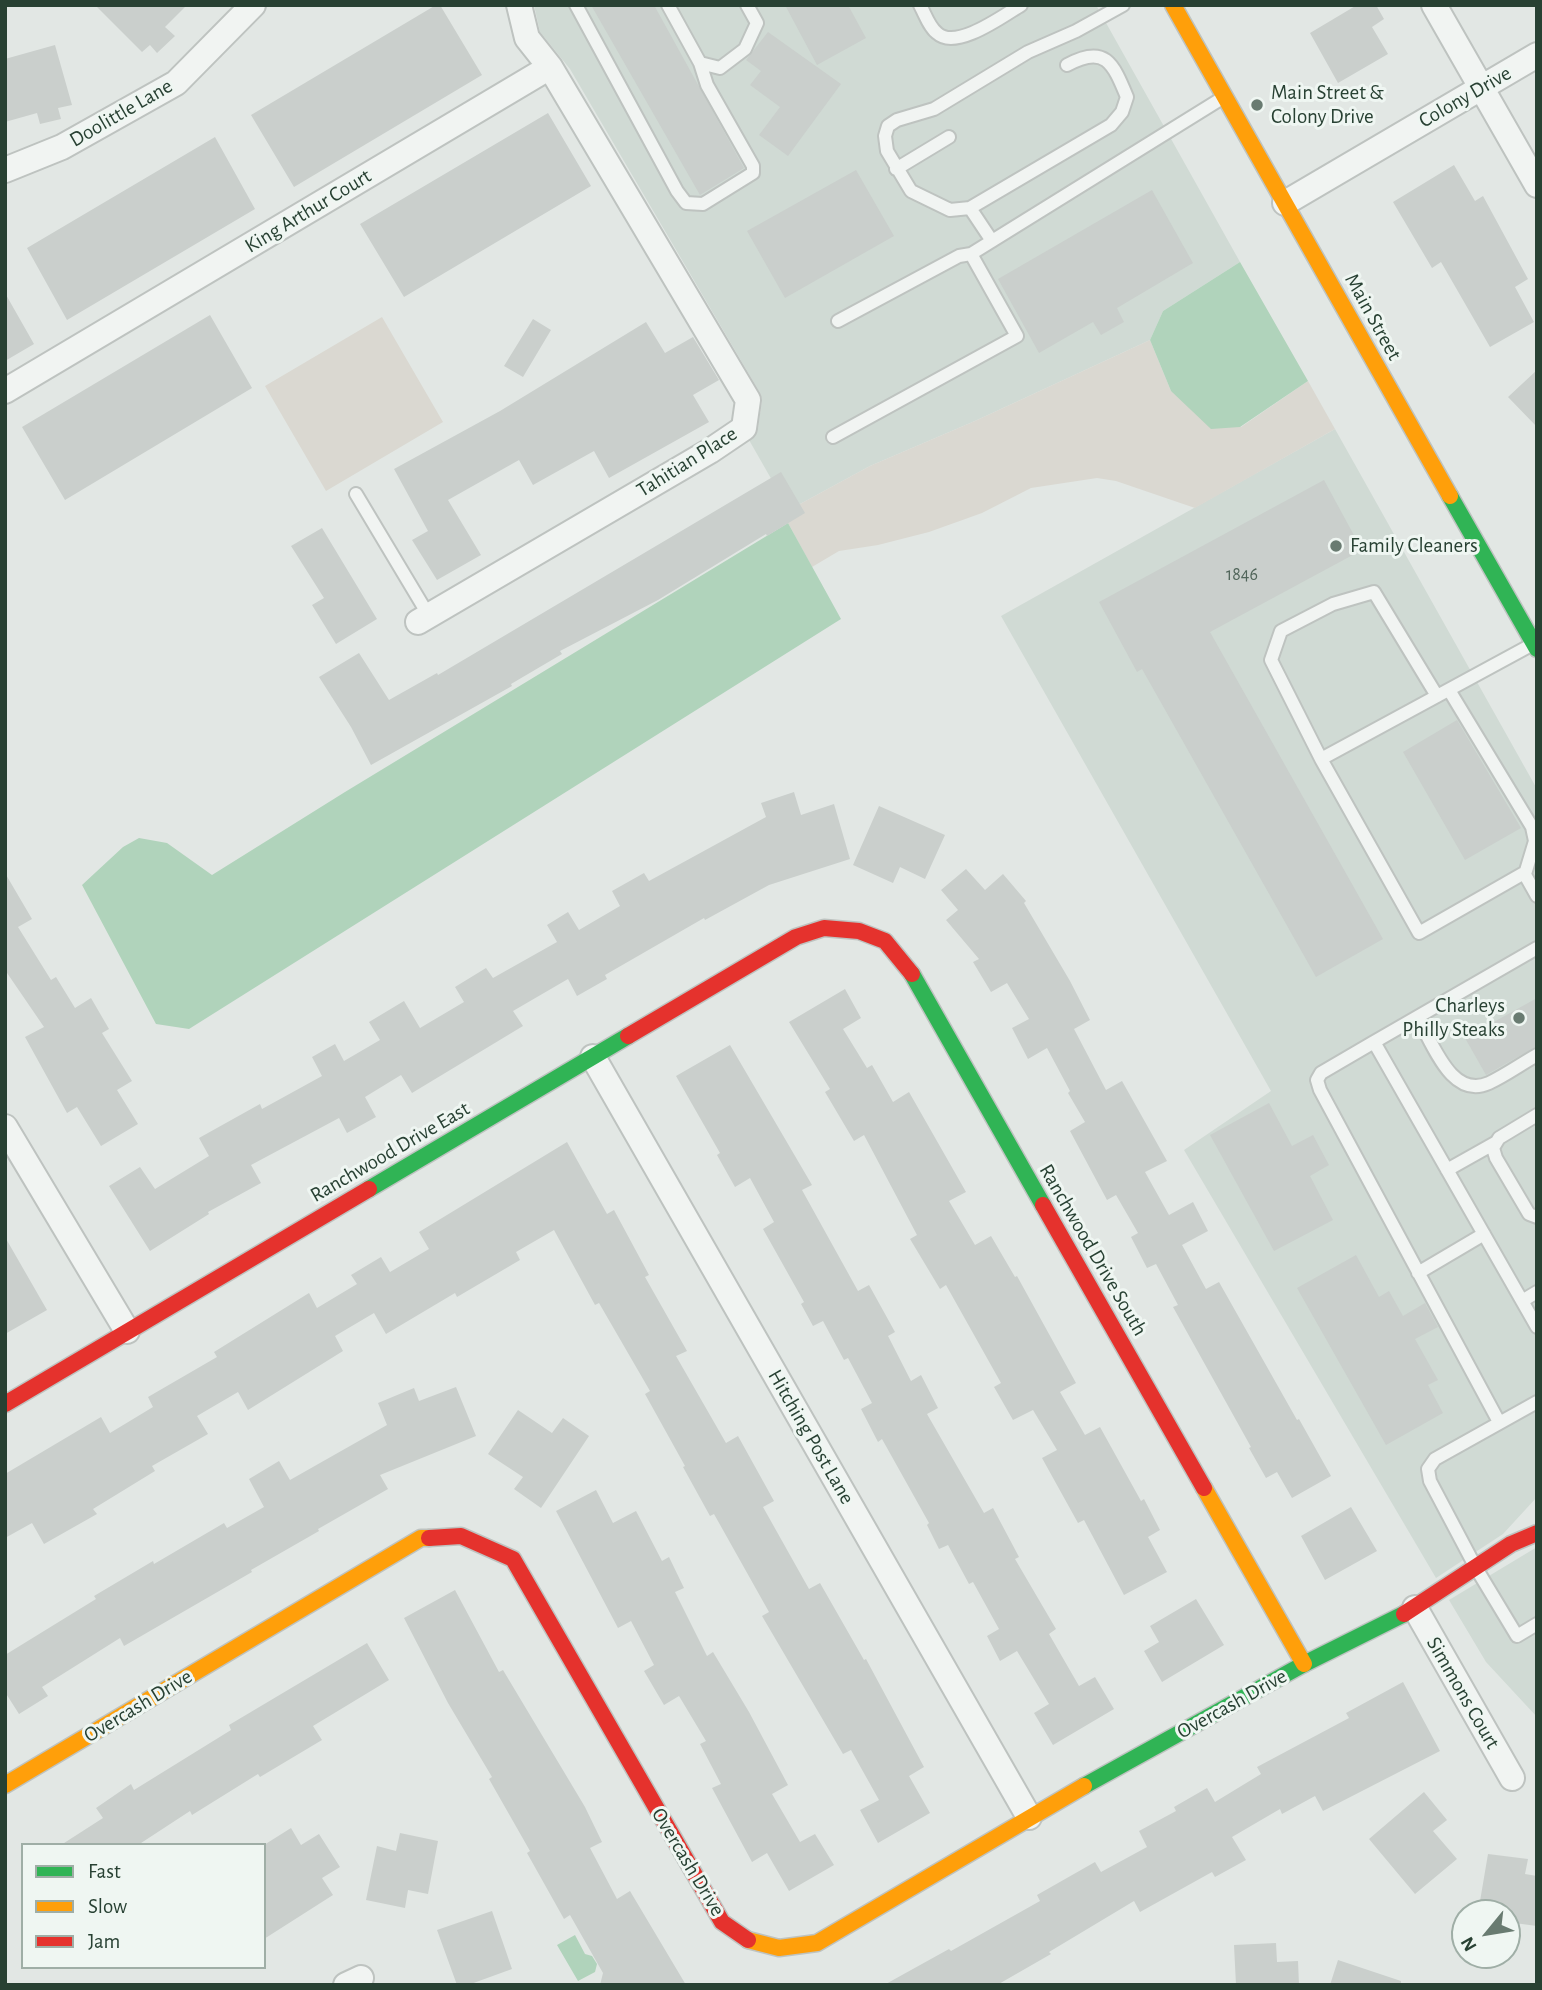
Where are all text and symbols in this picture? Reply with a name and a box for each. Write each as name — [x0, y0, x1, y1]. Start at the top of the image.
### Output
street label: Colony Drive — [1414, 60, 1516, 134]
street label: Doolittle Lane — [65, 73, 177, 153]
place label: Main Street & Colony Drive — [1271, 80, 1384, 130]
marker: Main Street & Colony Drive — [1249, 97, 1265, 113]
street label: King Arthur Court — [240, 163, 376, 259]
street label: Main Street — [1339, 269, 1407, 365]
street label: Tahitian Place — [632, 421, 742, 503]
place label: Family Cleaners — [1350, 533, 1478, 559]
marker: Family Cleaners — [1328, 538, 1344, 554]
house number: 1846 — [1226, 564, 1258, 586]
place label: Charleys Philly Steaks — [1402, 993, 1505, 1043]
marker: Charleys Philly Steaks — [1511, 1010, 1527, 1026]
street label: Ranchwood Drive East — [306, 1096, 474, 1208]
street label: Ranchwood Drive South — [1034, 1160, 1152, 1340]
street label: Hitching Post Lane — [762, 1365, 860, 1509]
street label: Simmons Court — [1421, 1632, 1505, 1754]
street label: Overcash Drive — [1173, 1663, 1291, 1745]
street label: Overcash Drive — [79, 1664, 197, 1748]
street label: Overcash Drive — [646, 1803, 730, 1921]
legend — [21, 1843, 266, 1969]
text: Fast — [88, 1861, 121, 1882]
text: Slow — [88, 1896, 127, 1917]
north arrow — [1451, 1899, 1521, 1969]
text: Jam — [88, 1931, 120, 1952]
text: N — [1458, 1933, 1481, 1954]

